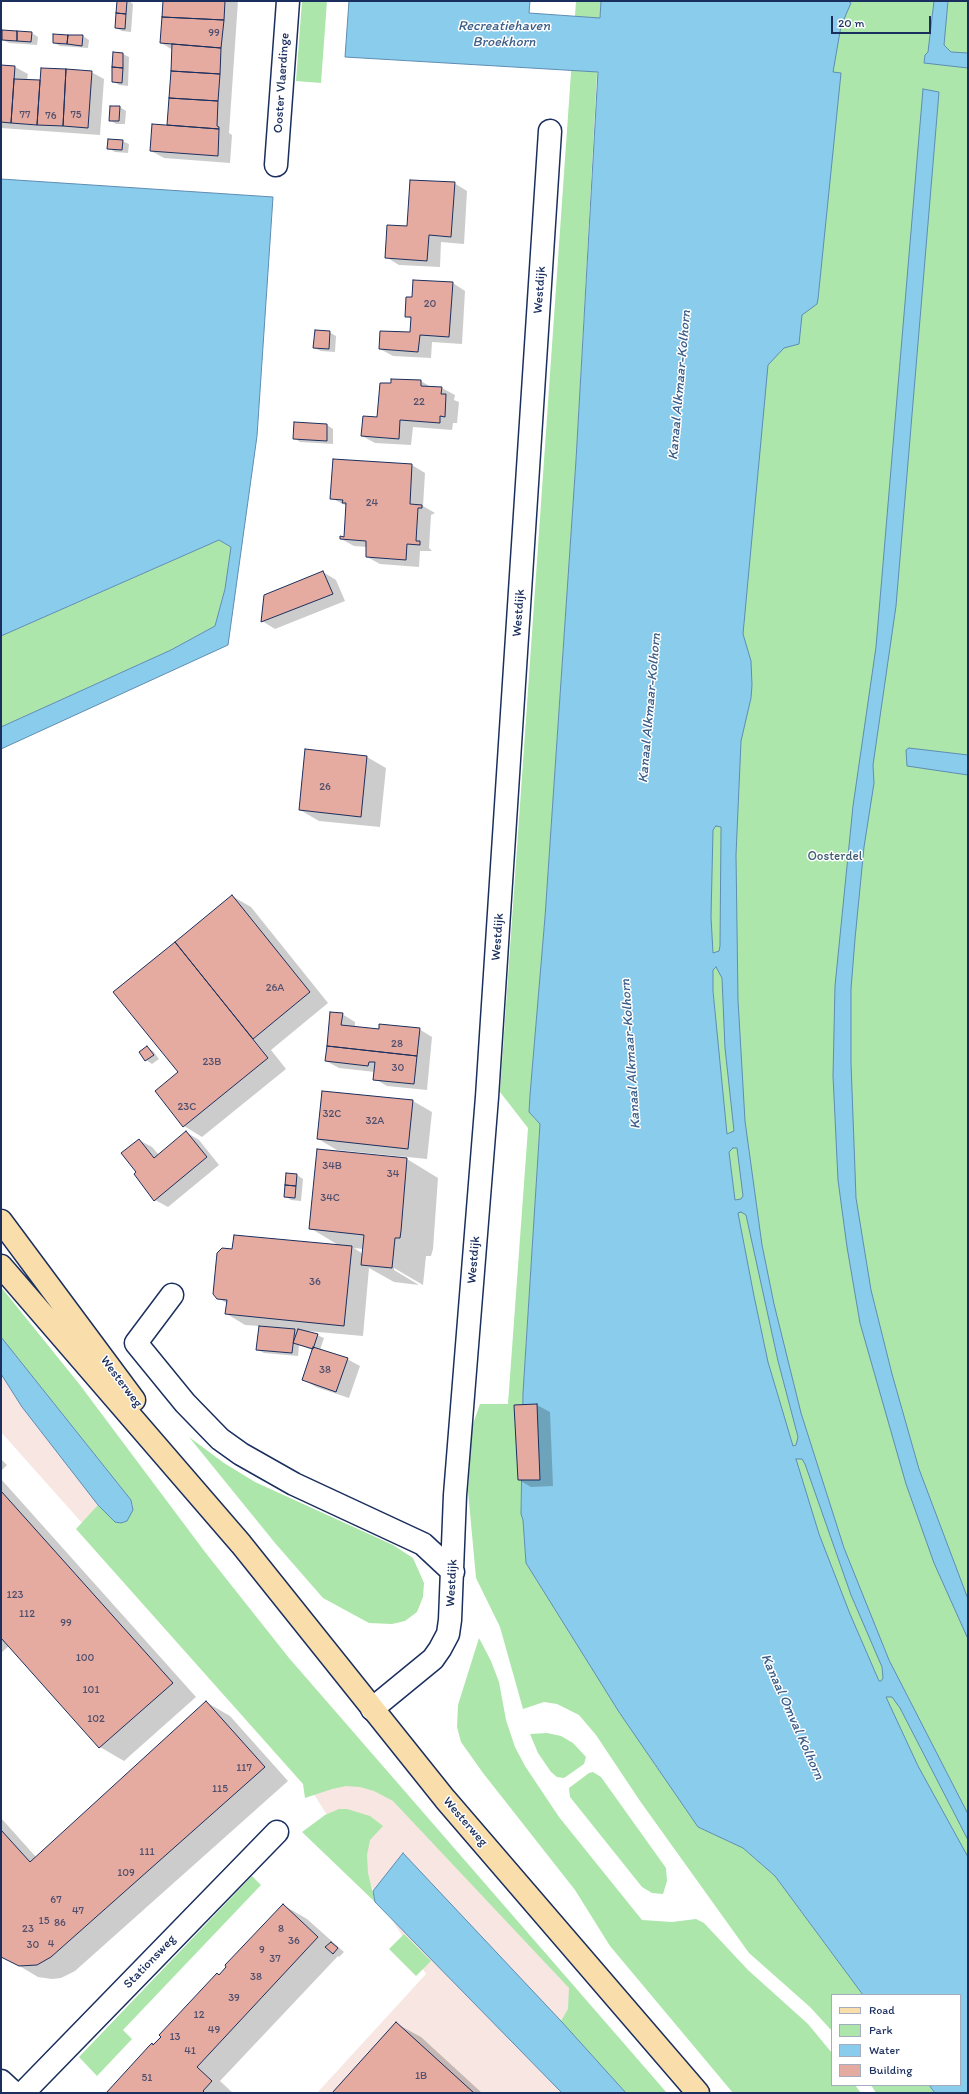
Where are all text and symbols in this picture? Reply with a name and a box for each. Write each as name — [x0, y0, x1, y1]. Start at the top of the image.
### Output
scale bar — [833, 8, 933, 34]
text: 20 m — [838, 16, 865, 30]
water label: Recreatiehaven Broekhorn — [458, 18, 550, 50]
house number: 99 — [208, 26, 220, 40]
street label: Ooster Vlaerdinge — [271, 32, 293, 134]
house number: 77 — [20, 108, 30, 122]
house number: 75 — [70, 108, 82, 122]
house number: 76 — [45, 109, 57, 123]
street label: Westdijk — [531, 266, 549, 314]
house number: 20 — [424, 297, 436, 311]
water label: Kanaal Alkmaar-Kolhorn — [665, 309, 695, 461]
house number: 22 — [413, 395, 425, 409]
house number: 24 — [366, 496, 378, 510]
street label: Westdijk — [510, 589, 528, 637]
water label: Kanaal Alkmaar-Kolhorn — [635, 632, 665, 784]
house number: 26 — [319, 780, 331, 794]
park label: Oosterdel — [807, 849, 863, 865]
street label: Westdijk — [489, 913, 507, 961]
water label: Kanaal Alkmaar-Kolhorn — [617, 978, 645, 1130]
house number: 26A — [266, 981, 284, 995]
house number: 28 — [391, 1037, 403, 1051]
house number: 23B — [203, 1055, 221, 1069]
house number: 30 — [392, 1061, 404, 1075]
house number: 23C — [178, 1100, 196, 1114]
house number: 32C — [323, 1107, 341, 1121]
house number: 32A — [366, 1114, 384, 1128]
house number: 34B — [322, 1159, 342, 1173]
house number: 34 — [387, 1167, 399, 1181]
house number: 34C — [320, 1191, 340, 1205]
street label: Westdijk — [464, 1236, 484, 1284]
house number: 36 — [309, 1275, 321, 1289]
street label: Westerweg — [97, 1353, 145, 1411]
house number: 38 — [319, 1363, 331, 1377]
street label: Westdijk — [443, 1559, 461, 1607]
house number: 123 — [7, 1588, 23, 1602]
house number: 112 — [19, 1607, 35, 1621]
house number: 99 — [60, 1616, 72, 1630]
house number: 100 — [76, 1651, 94, 1665]
water label: Kanaal Omval Kolhorn — [757, 1651, 827, 1783]
house number: 101 — [83, 1683, 99, 1697]
house number: 102 — [87, 1712, 105, 1726]
house number: 117 — [236, 1761, 252, 1775]
house number: 115 — [212, 1782, 228, 1796]
street label: Westerweg — [439, 1794, 491, 1850]
house number: 111 — [139, 1845, 155, 1859]
house number: 109 — [117, 1866, 135, 1880]
house number: 67 — [50, 1893, 62, 1907]
house number: 47 — [72, 1904, 84, 1918]
house number: 15 — [39, 1914, 49, 1928]
house number: 86 — [54, 1916, 66, 1930]
house number: 23 — [22, 1922, 34, 1936]
house number: 8 — [278, 1922, 284, 1936]
street label: Stationsweg — [121, 1932, 179, 1992]
house number: 36 — [288, 1934, 300, 1948]
house number: 4 — [48, 1937, 54, 1951]
house number: 30 — [27, 1938, 39, 1952]
house number: 9 — [259, 1943, 265, 1957]
house number: 37 — [269, 1952, 281, 1966]
house number: 38 — [250, 1970, 262, 1984]
house number: 39 — [228, 1991, 240, 2005]
legend — [831, 1994, 961, 2086]
text: Road — [869, 2003, 895, 2017]
house number: 12 — [194, 2008, 204, 2022]
house number: 49 — [208, 2023, 220, 2037]
text: Park — [869, 2023, 893, 2037]
house number: 13 — [169, 2030, 181, 2044]
text: Water — [869, 2043, 900, 2057]
house number: 41 — [184, 2044, 196, 2058]
text: Building — [869, 2063, 912, 2077]
house number: 1B — [415, 2069, 427, 2083]
house number: 51 — [142, 2071, 152, 2085]

